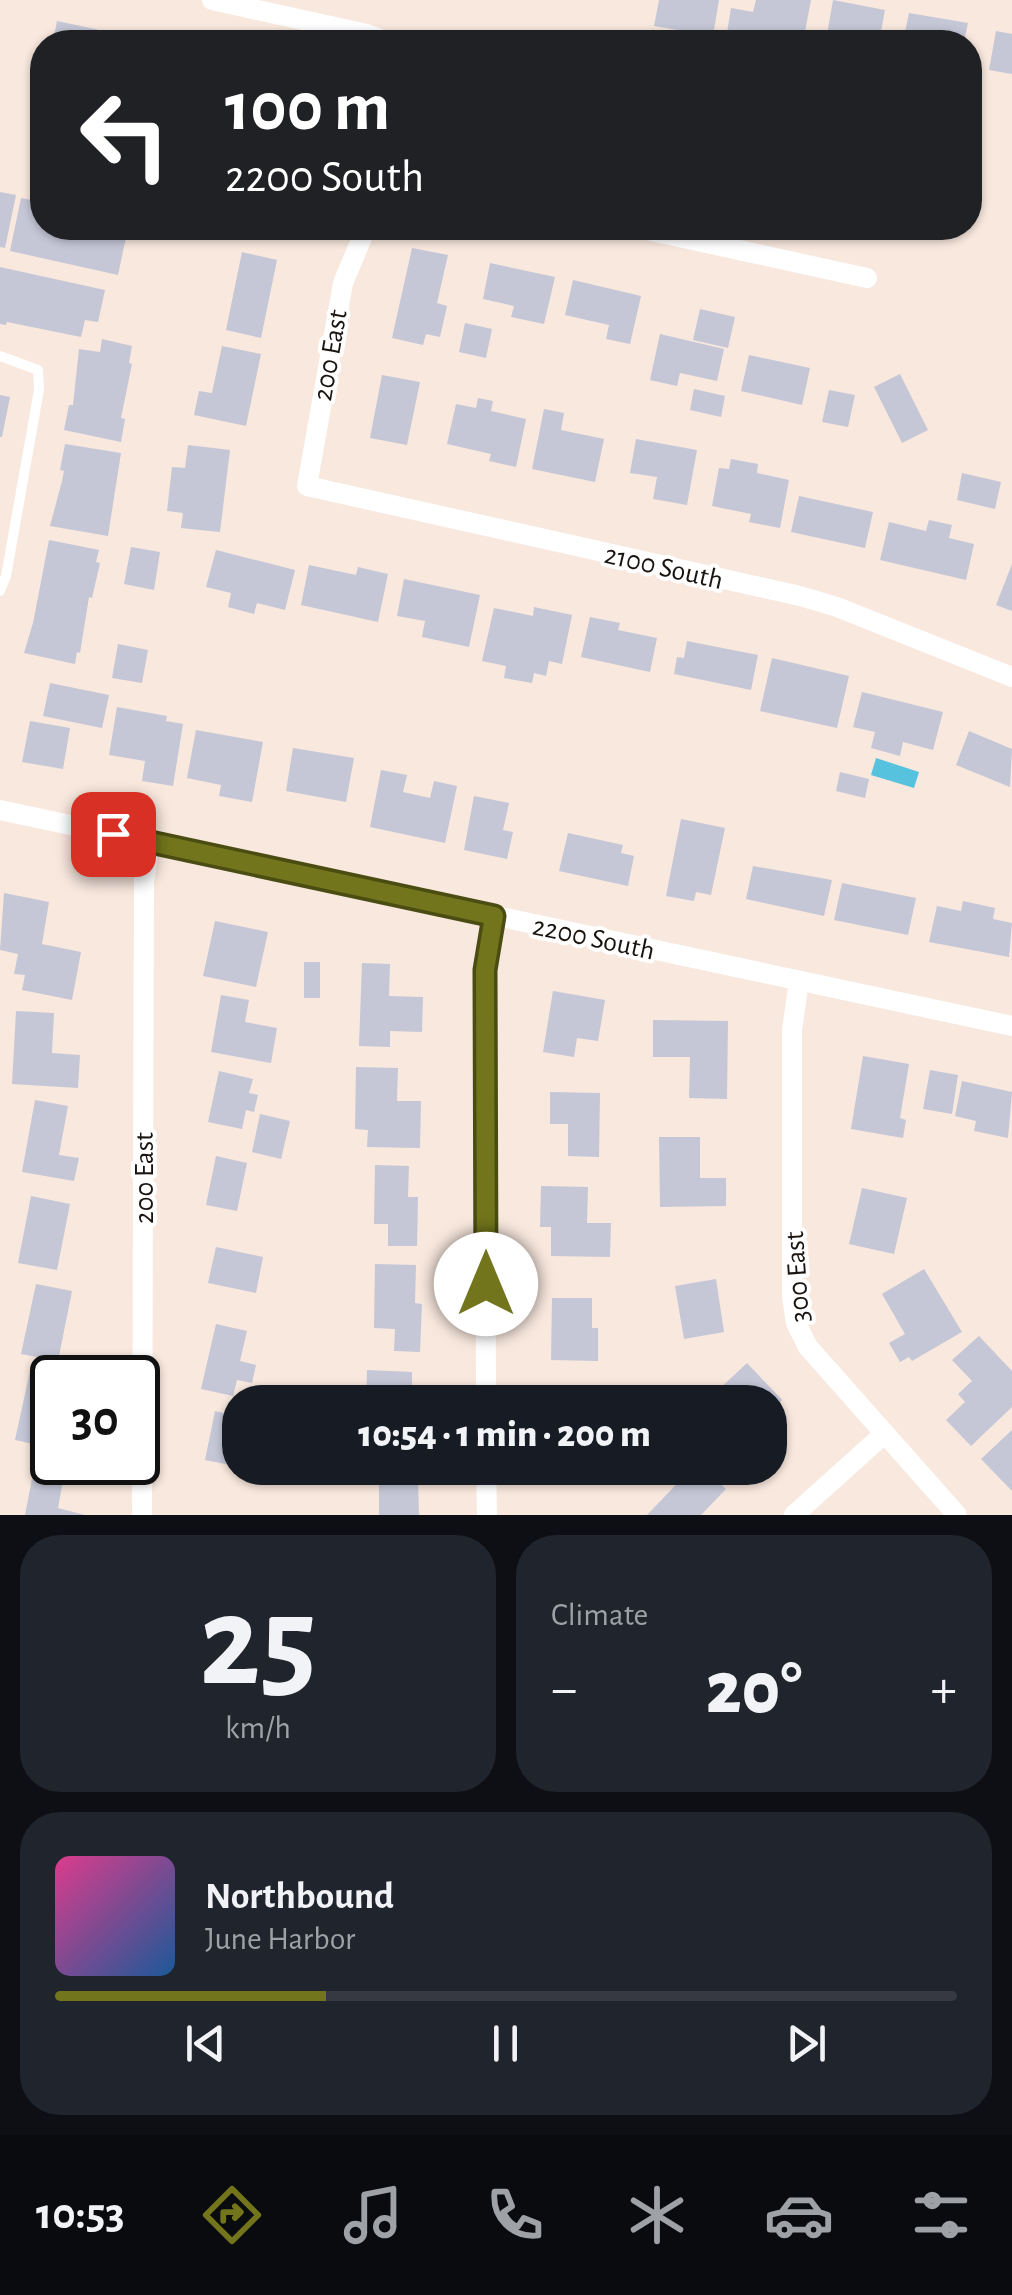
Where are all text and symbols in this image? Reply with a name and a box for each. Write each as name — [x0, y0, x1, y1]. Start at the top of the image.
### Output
icon: left — [60, 70, 190, 200]
text: 100 m — [225, 73, 390, 143]
text: 2200 South — [225, 155, 424, 200]
street label: 200 East — [309, 308, 353, 403]
street label: 2100 South — [602, 541, 726, 595]
pin — [71, 792, 156, 877]
icon: arrive — [86, 807, 141, 862]
street label: 2200 South — [530, 912, 657, 966]
street label: 200 East — [131, 1132, 159, 1224]
street label: 300 East — [781, 1230, 815, 1323]
position arrow — [434, 1232, 538, 1336]
speed limit sign: 30 — [30, 1355, 160, 1485]
text: 10:54 · 1 min · 200 m — [358, 1416, 651, 1454]
text: 25 — [199, 1579, 317, 1709]
text: Climate — [551, 1599, 648, 1631]
text: 20° — [706, 1652, 802, 1727]
text: − — [551, 1662, 577, 1717]
text: + — [931, 1662, 957, 1717]
text: km/h — [225, 1712, 291, 1744]
text: Northbound — [205, 1878, 394, 1916]
text: June Harbor — [205, 1923, 355, 1955]
icon: previous — [178, 2016, 233, 2071]
icon: pause — [478, 2016, 533, 2071]
icon: next — [779, 2016, 834, 2071]
icon: directions — [197, 2180, 267, 2250]
icon: music — [338, 2180, 408, 2250]
icon: phone — [480, 2180, 550, 2250]
icon: climate — [622, 2180, 692, 2250]
icon: car — [764, 2180, 834, 2250]
icon: filters — [906, 2180, 976, 2250]
text: 10:53 — [36, 2192, 125, 2237]

